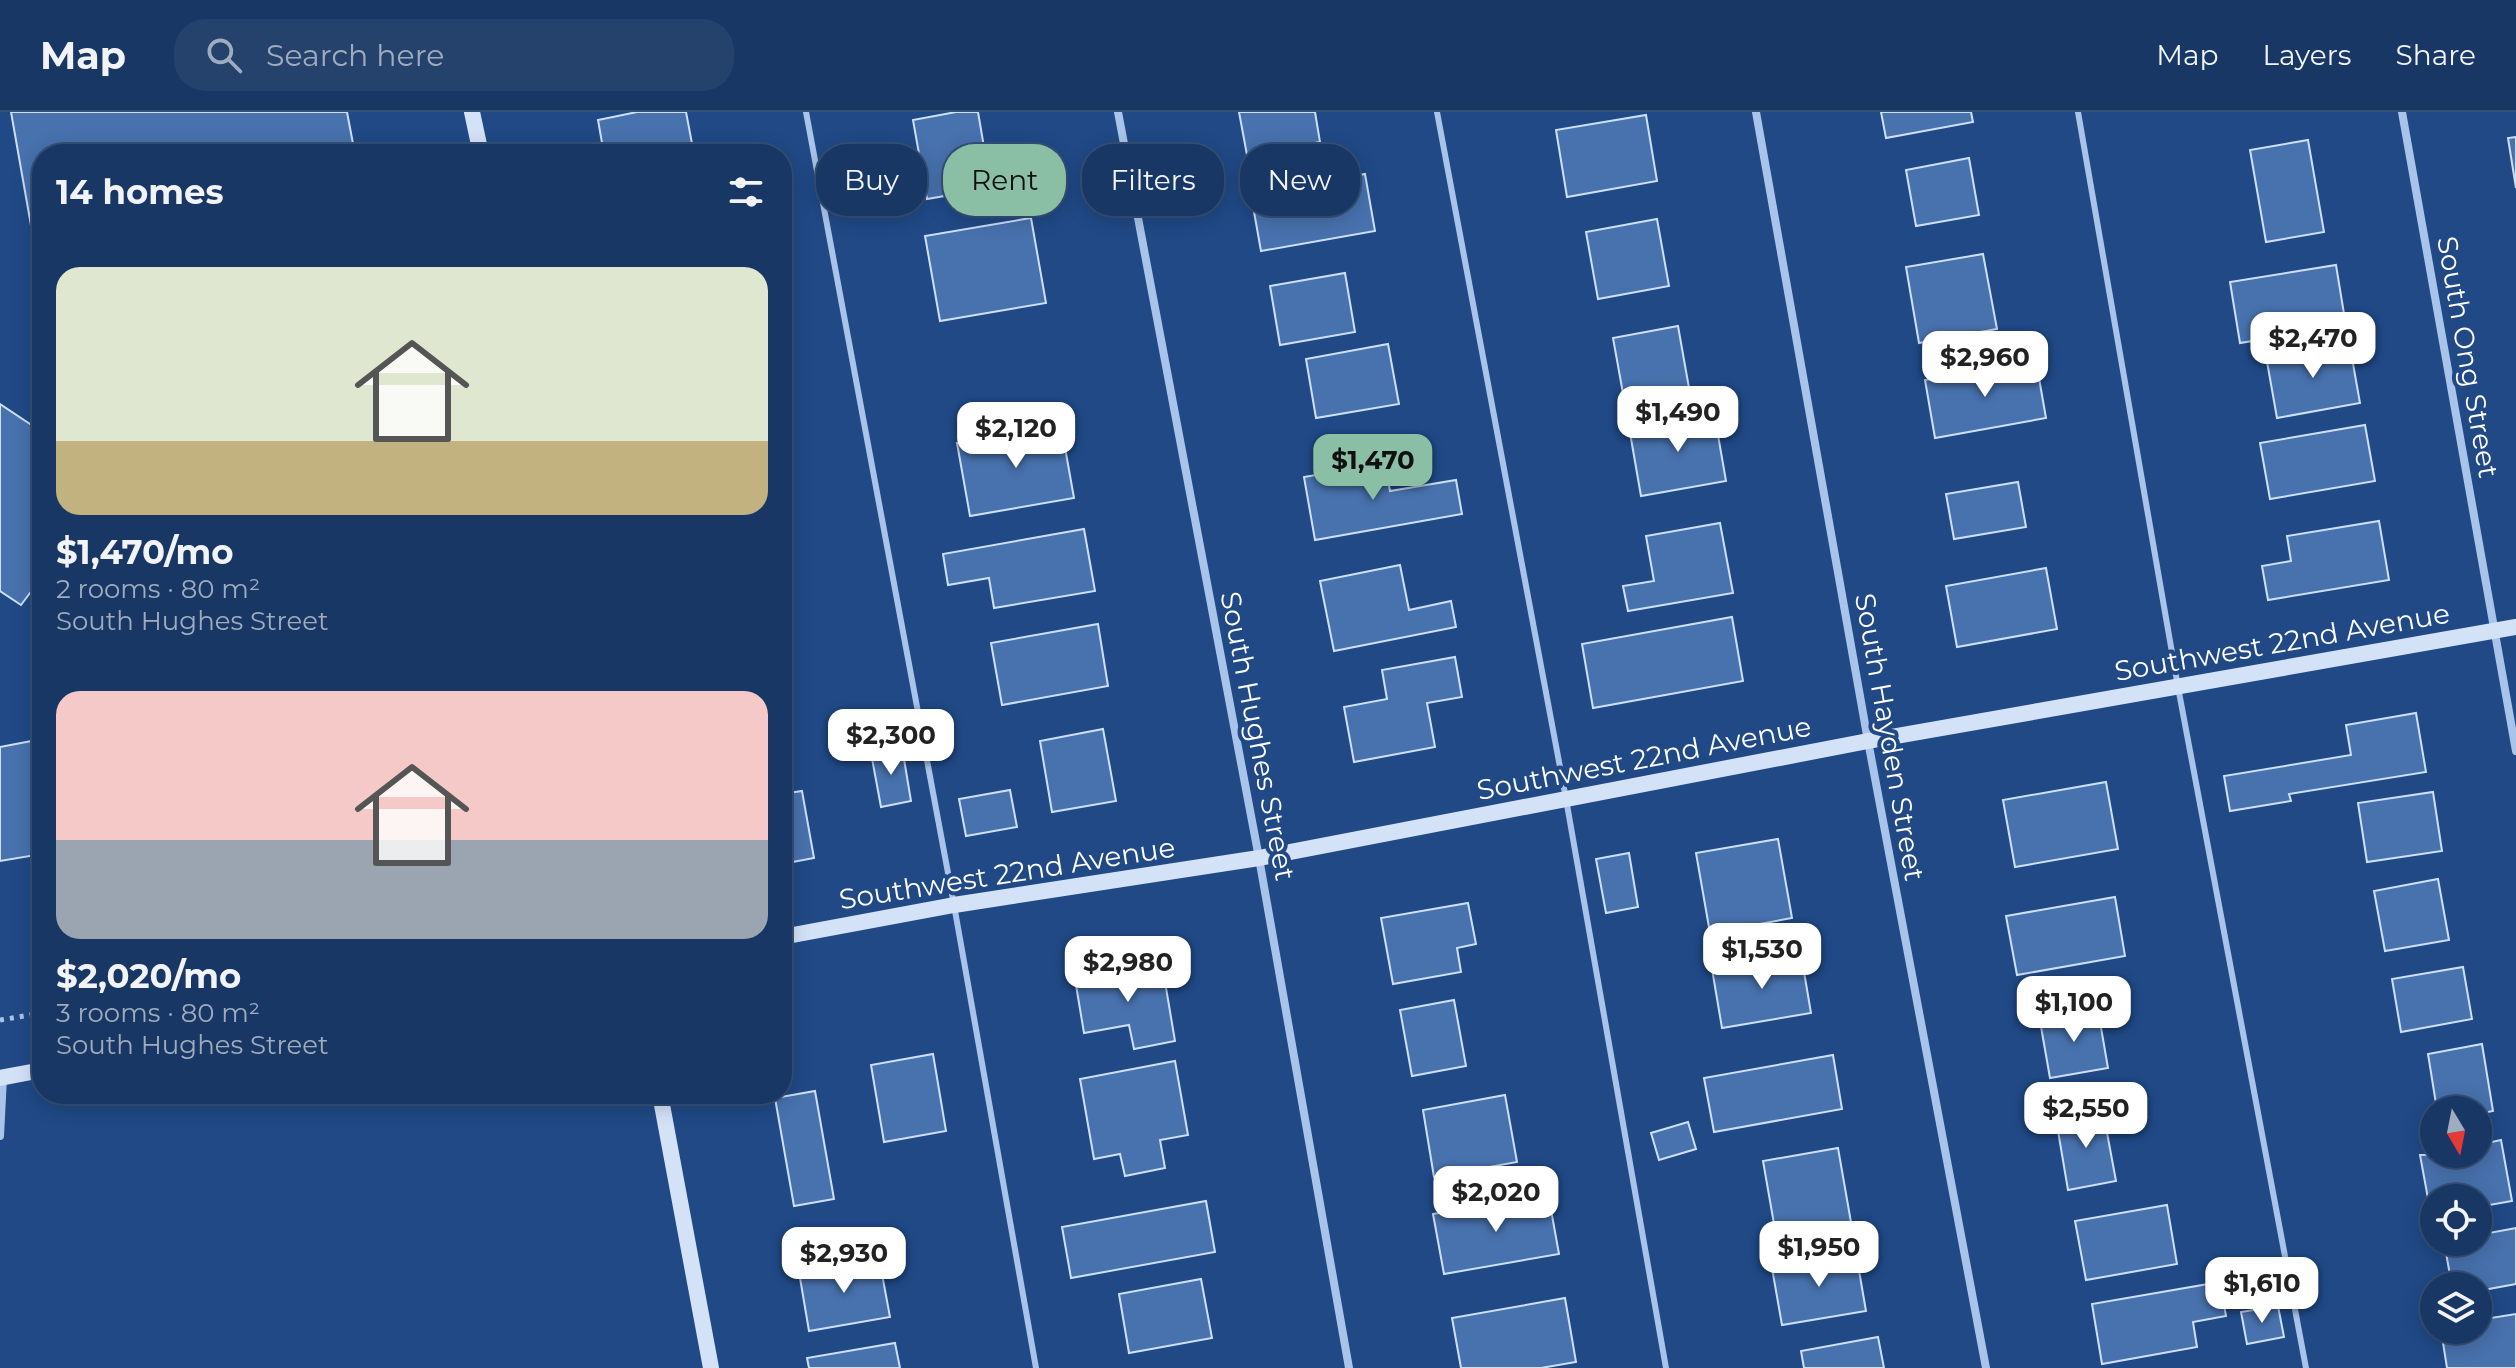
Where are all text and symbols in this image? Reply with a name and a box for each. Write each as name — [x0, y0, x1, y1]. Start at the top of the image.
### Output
search box — [174, 19, 734, 91]
text: Map — [40, 32, 126, 79]
icon: search — [202, 33, 246, 77]
text: Search here — [266, 37, 444, 74]
text: Map — [2156, 38, 2219, 72]
text: Layers — [2263, 38, 2352, 72]
text: Share — [2396, 38, 2476, 72]
chip: Buy — [816, 144, 927, 216]
chip: Rent — [943, 144, 1066, 216]
chip: Filters — [1082, 144, 1224, 216]
chip: New — [1240, 144, 1360, 216]
icon: filters — [724, 170, 768, 214]
text: 14 homes — [56, 171, 224, 213]
street label: South Ong Street — [2430, 233, 2506, 481]
pin: $2,470 — [2248, 312, 2378, 380]
icon: home — [340, 319, 484, 463]
text: $2,470 — [2268, 322, 2358, 354]
pin: $2,960 — [1920, 331, 2050, 399]
text: $2,960 — [1940, 341, 2030, 373]
pin: $1,490 — [1613, 386, 1743, 454]
text: $1,490 — [1635, 396, 1721, 428]
pin: $2,120 — [951, 402, 1081, 470]
text: $2,120 — [975, 412, 1057, 444]
pin: $1,470 — [1308, 434, 1438, 502]
text: $1,470 — [1331, 444, 1415, 476]
text: $1,470/mo — [56, 531, 234, 573]
text: 2 rooms · 80 m² — [56, 573, 260, 605]
street label: South Hughes Street — [1213, 589, 1303, 883]
street label: South Hayden Street — [1848, 590, 1932, 884]
street label: Southwest 22nd Avenue — [2112, 596, 2452, 688]
text: South Hughes Street — [56, 605, 329, 637]
pin: $2,300 — [826, 709, 956, 777]
street label: Southwest 22nd Avenue — [1474, 709, 1814, 807]
text: $2,300 — [846, 719, 936, 751]
icon: home — [340, 743, 484, 887]
street label: Southwest 22nd Avenue — [837, 830, 1177, 916]
pin: $1,530 — [1697, 923, 1827, 991]
text: $1,530 — [1721, 933, 1803, 965]
pin: $2,980 — [1063, 936, 1193, 1004]
text: $2,980 — [1083, 946, 1173, 978]
text: $2,020/mo — [56, 955, 241, 997]
pin: $1,100 — [2009, 976, 2139, 1044]
text: $1,100 — [2035, 986, 2113, 1018]
text: 3 rooms · 80 m² — [56, 997, 260, 1029]
text: South Hughes Street — [56, 1029, 329, 1061]
pin: $2,550 — [2021, 1082, 2151, 1150]
text: $2,550 — [2042, 1092, 2130, 1124]
north arrow — [2420, 1096, 2492, 1168]
map controls — [2420, 1096, 2492, 1344]
pin: $2,020 — [1431, 1166, 1561, 1234]
text: $2,020 — [1451, 1176, 1541, 1208]
button: locate — [2420, 1184, 2492, 1256]
pin: $1,950 — [1754, 1221, 1884, 1289]
pin: $2,930 — [779, 1227, 909, 1295]
text: $1,950 — [1777, 1231, 1861, 1263]
text: $2,930 — [800, 1237, 888, 1269]
pin: $1,610 — [2197, 1257, 2327, 1325]
text: $1,610 — [2223, 1267, 2301, 1299]
button: layers — [2420, 1272, 2492, 1344]

